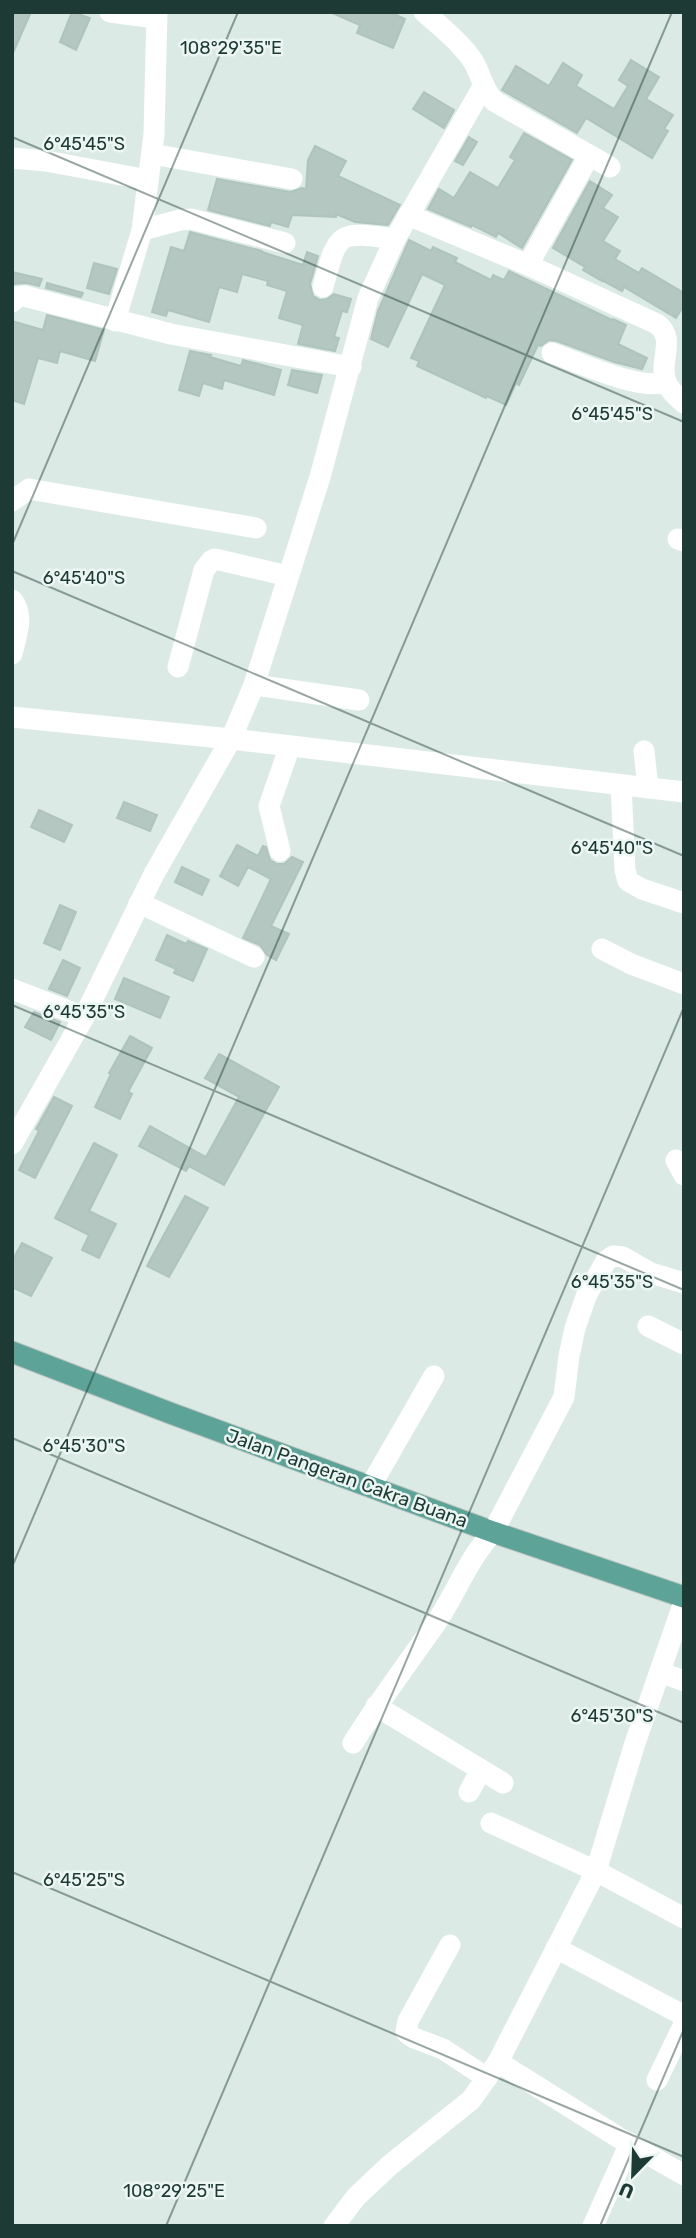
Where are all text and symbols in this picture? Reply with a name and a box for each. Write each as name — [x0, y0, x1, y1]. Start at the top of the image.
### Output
text: 108°29'35"E — [180, 37, 282, 59]
text: 6°45'45"S — [43, 133, 125, 155]
text: 6°45'45"S — [571, 403, 653, 425]
text: 6°45'40"S — [43, 567, 125, 589]
text: 6°45'40"S — [571, 837, 653, 859]
text: 6°45'35"S — [43, 1001, 125, 1023]
text: 6°45'35"S — [571, 1271, 653, 1293]
street label: Jalan Pangeran Cakra Buana — [223, 1424, 471, 1532]
text: 6°45'30"S — [42, 1435, 126, 1457]
text: 6°45'30"S — [570, 1705, 654, 1727]
text: 6°45'25"S — [43, 1869, 125, 1891]
north arrow — [598, 2140, 668, 2210]
text: U — [616, 2177, 637, 2203]
text: 108°29'25"E — [123, 2180, 225, 2202]

